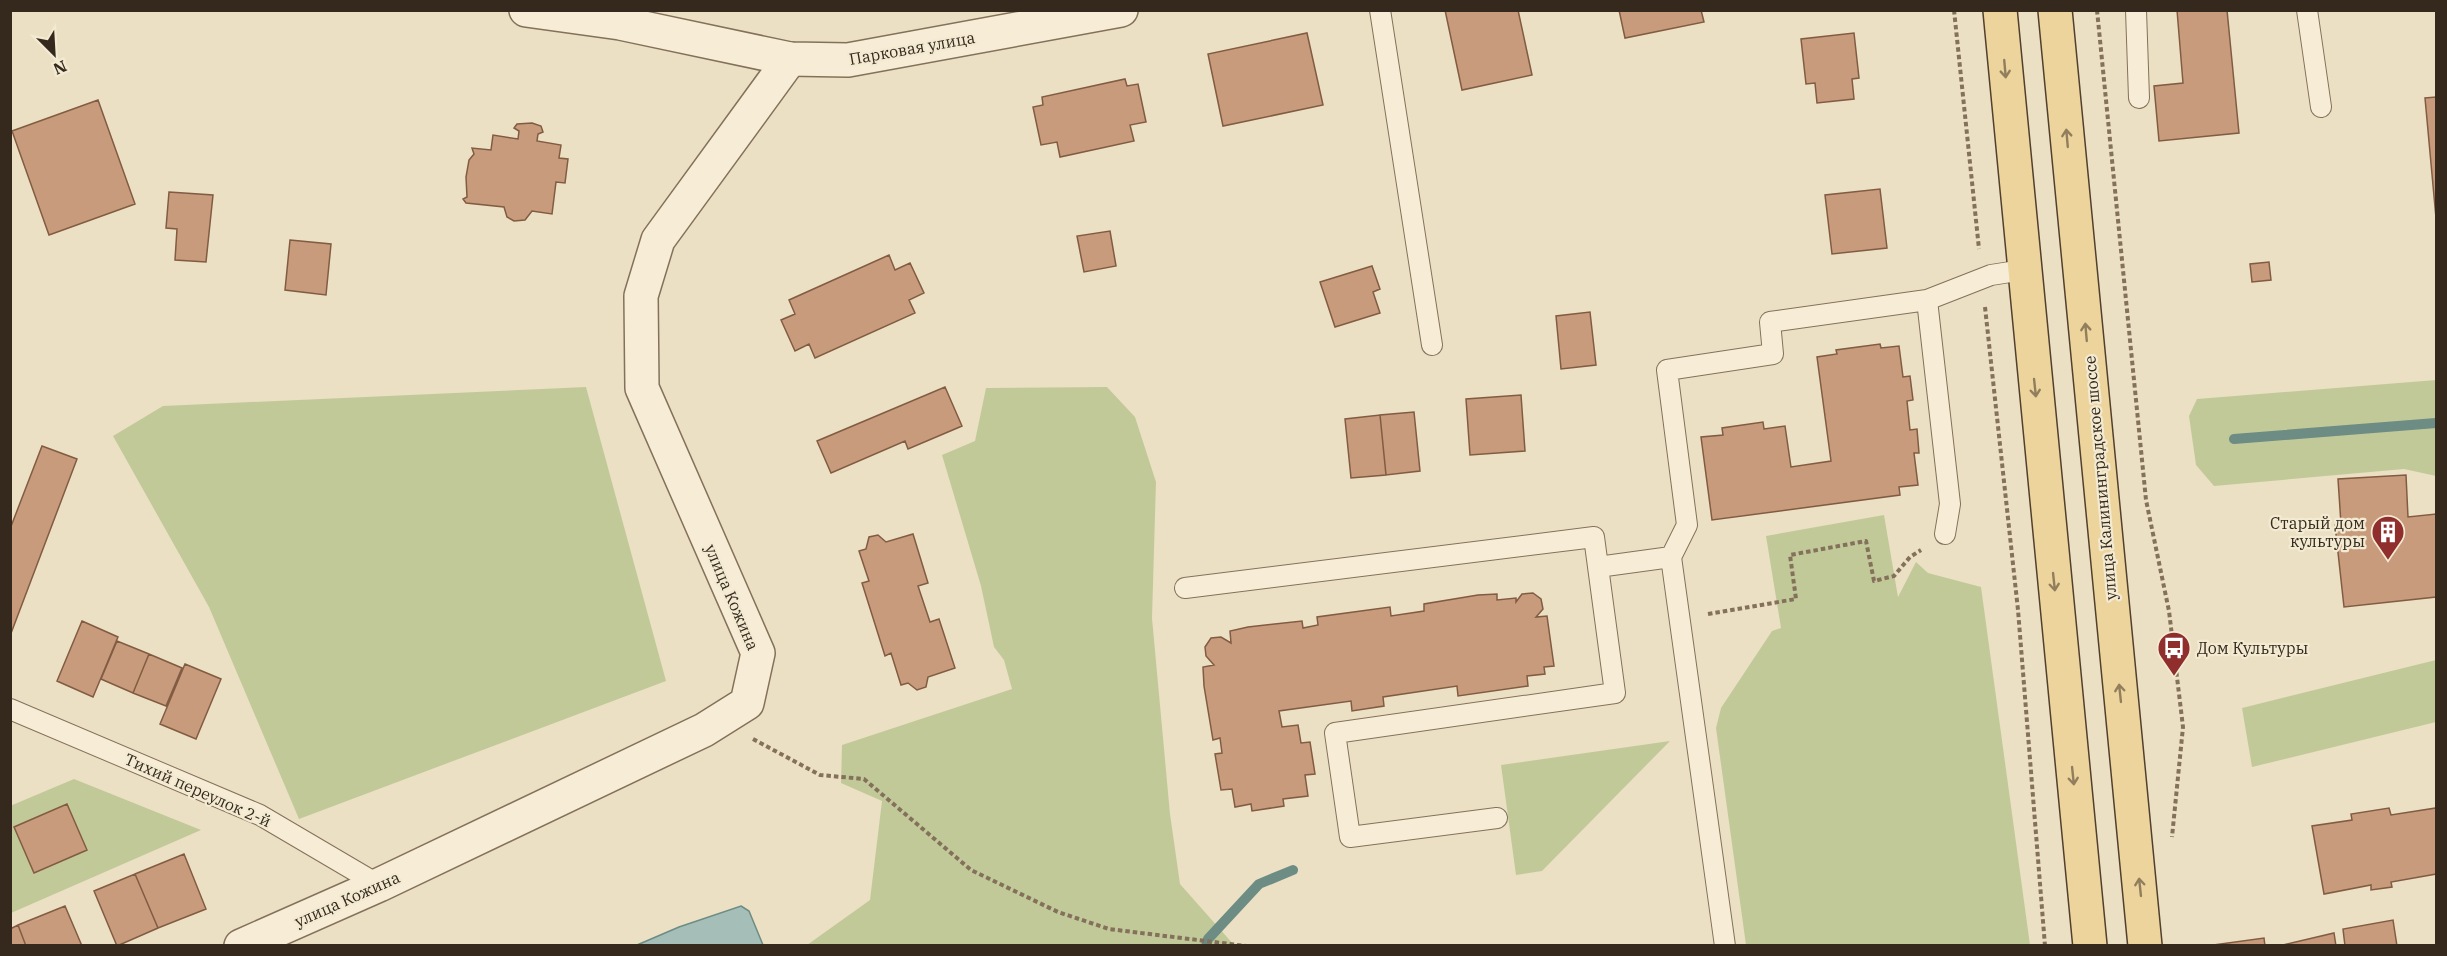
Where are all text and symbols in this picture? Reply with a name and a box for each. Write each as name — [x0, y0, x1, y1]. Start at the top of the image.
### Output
north arrow — [24, 24, 84, 84]
street label: Парковая улица — [848, 27, 977, 69]
text: N — [50, 56, 70, 79]
one-way arrow — [2000, 58, 2011, 78]
one-way arrow — [2061, 128, 2072, 148]
one-way arrow — [2080, 322, 2091, 342]
street label: улица Калининградское шоссе — [2079, 355, 2121, 601]
one-way arrow — [2030, 378, 2041, 398]
place label: Старый дом культуры — [2270, 513, 2365, 551]
building icon: Старый дом культуры — [2370, 514, 2406, 561]
street label: улица Кожина — [701, 541, 763, 653]
one-way arrow — [2049, 572, 2060, 592]
bus stop icon: Дом Культуры — [2156, 630, 2192, 677]
place label: Дом Культуры — [2197, 638, 2309, 658]
one-way arrow — [2114, 684, 2125, 704]
street label: Тихий переулок 2-й — [122, 749, 274, 831]
one-way arrow — [2068, 766, 2079, 786]
street label: улица Кожина — [291, 867, 403, 931]
one-way arrow — [2134, 878, 2145, 898]

